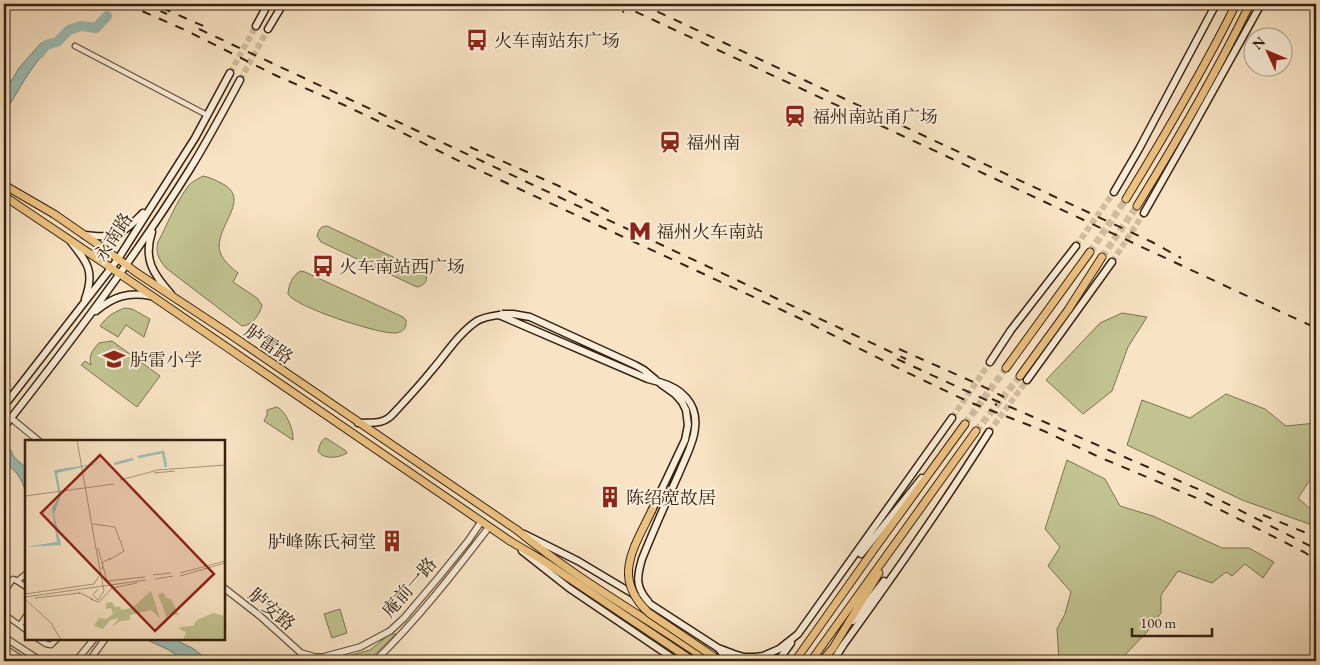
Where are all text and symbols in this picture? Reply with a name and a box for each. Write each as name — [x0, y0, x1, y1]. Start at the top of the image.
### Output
bus stop icon: 火车南站东广场 — [464, 27, 490, 53]
north arrow — [1242, 28, 1292, 78]
place label: 火车南站东广场 — [494, 29, 620, 52]
text: N — [1248, 32, 1270, 53]
station icon: 福州南站甬广场 — [782, 103, 808, 129]
place label: 福州南站甬广场 — [812, 105, 938, 128]
station icon: 福州南 — [657, 129, 683, 155]
place label: 福州南 — [686, 131, 740, 154]
street label: 永南路 — [89, 208, 137, 266]
metro station icon: 福州火车南站 — [627, 218, 653, 244]
place label: 福州火车南站 — [656, 220, 764, 243]
bus stop icon: 火车南站西广场 — [310, 253, 336, 279]
place label: 火车南站西广场 — [339, 255, 465, 278]
street label: 胪雷路 — [240, 319, 298, 369]
school or university icon: 胪雷小学 — [101, 346, 127, 372]
place label: 胪雷小学 — [130, 348, 202, 371]
inset map — [25, 440, 225, 640]
building icon: 陈绍宽故居 — [597, 484, 623, 510]
place label: 陈绍宽故居 — [626, 486, 716, 509]
building icon: 胪峰陈氏祠堂 — [379, 528, 405, 554]
place label: 胪峰陈氏祠堂 — [268, 530, 376, 553]
street label: 庵前一路 — [377, 552, 441, 622]
street label: 胪安路 — [244, 583, 300, 635]
scale bar — [1132, 605, 1212, 637]
text: 100 m — [1140, 613, 1177, 632]

